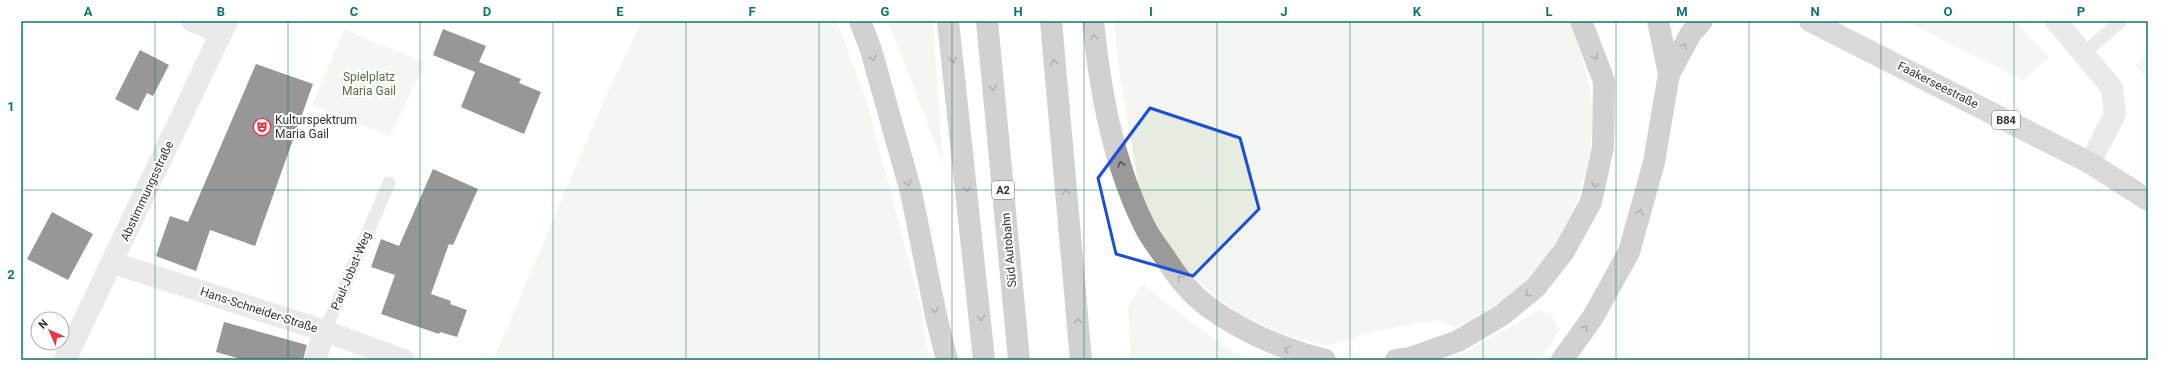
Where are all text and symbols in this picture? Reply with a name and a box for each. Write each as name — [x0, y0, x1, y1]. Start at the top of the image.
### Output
text: A — [84, 4, 93, 19]
text: B — [217, 4, 225, 19]
text: C — [350, 4, 359, 19]
text: D — [483, 4, 491, 19]
text: E — [616, 4, 624, 19]
text: F — [748, 4, 756, 19]
text: G — [881, 4, 890, 19]
text: H — [1013, 4, 1023, 19]
text: I — [1149, 4, 1153, 19]
text: J — [1280, 4, 1288, 19]
text: K — [1413, 4, 1422, 19]
text: L — [1545, 4, 1553, 19]
text: M — [1676, 4, 1688, 19]
text: N — [1810, 4, 1820, 19]
text: O — [1944, 4, 1953, 19]
text: P — [2077, 4, 2085, 19]
one-way arrow — [1090, 34, 1099, 40]
one-way arrow — [1679, 43, 1687, 50]
one-way arrow — [868, 54, 877, 61]
one-way arrow — [1590, 54, 1599, 61]
one-way arrow — [948, 57, 957, 63]
one-way arrow — [1050, 59, 1059, 65]
street label: Faakerseestraße — [1895, 59, 1981, 111]
park label: Spielplatz Maria Gail — [342, 70, 396, 98]
one-way arrow — [989, 85, 998, 91]
text: 1 — [7, 99, 15, 114]
road number: B84 — [1992, 111, 2020, 129]
place label: Kulturspektrum Maria Gail — [275, 113, 357, 141]
theatre icon: Kulturspektrum Maria Gail — [252, 117, 272, 137]
street label: Abstimmungsstraße — [118, 139, 176, 243]
one-way arrow — [1117, 161, 1126, 168]
one-way arrow — [904, 180, 912, 186]
road number: A2 — [992, 181, 1014, 199]
one-way arrow — [1591, 182, 1599, 188]
one-way arrow — [962, 186, 971, 192]
one-way arrow — [1062, 189, 1071, 195]
one-way arrow — [1635, 208, 1644, 215]
street label: Süd Autobahn — [999, 212, 1019, 288]
street label: Paul-Jobst-Weg — [328, 230, 374, 312]
text: 2 — [7, 267, 15, 282]
one-way arrow — [1177, 275, 1185, 283]
street label: Hans-Schneider-Straße — [199, 284, 319, 336]
one-way arrow — [1525, 290, 1532, 297]
one-way arrow — [930, 307, 939, 313]
north arrow — [30, 311, 70, 351]
one-way arrow — [976, 315, 985, 321]
text: N — [36, 317, 51, 332]
one-way arrow — [1074, 318, 1083, 324]
one-way arrow — [1580, 325, 1588, 332]
one-way arrow — [1284, 346, 1291, 354]

